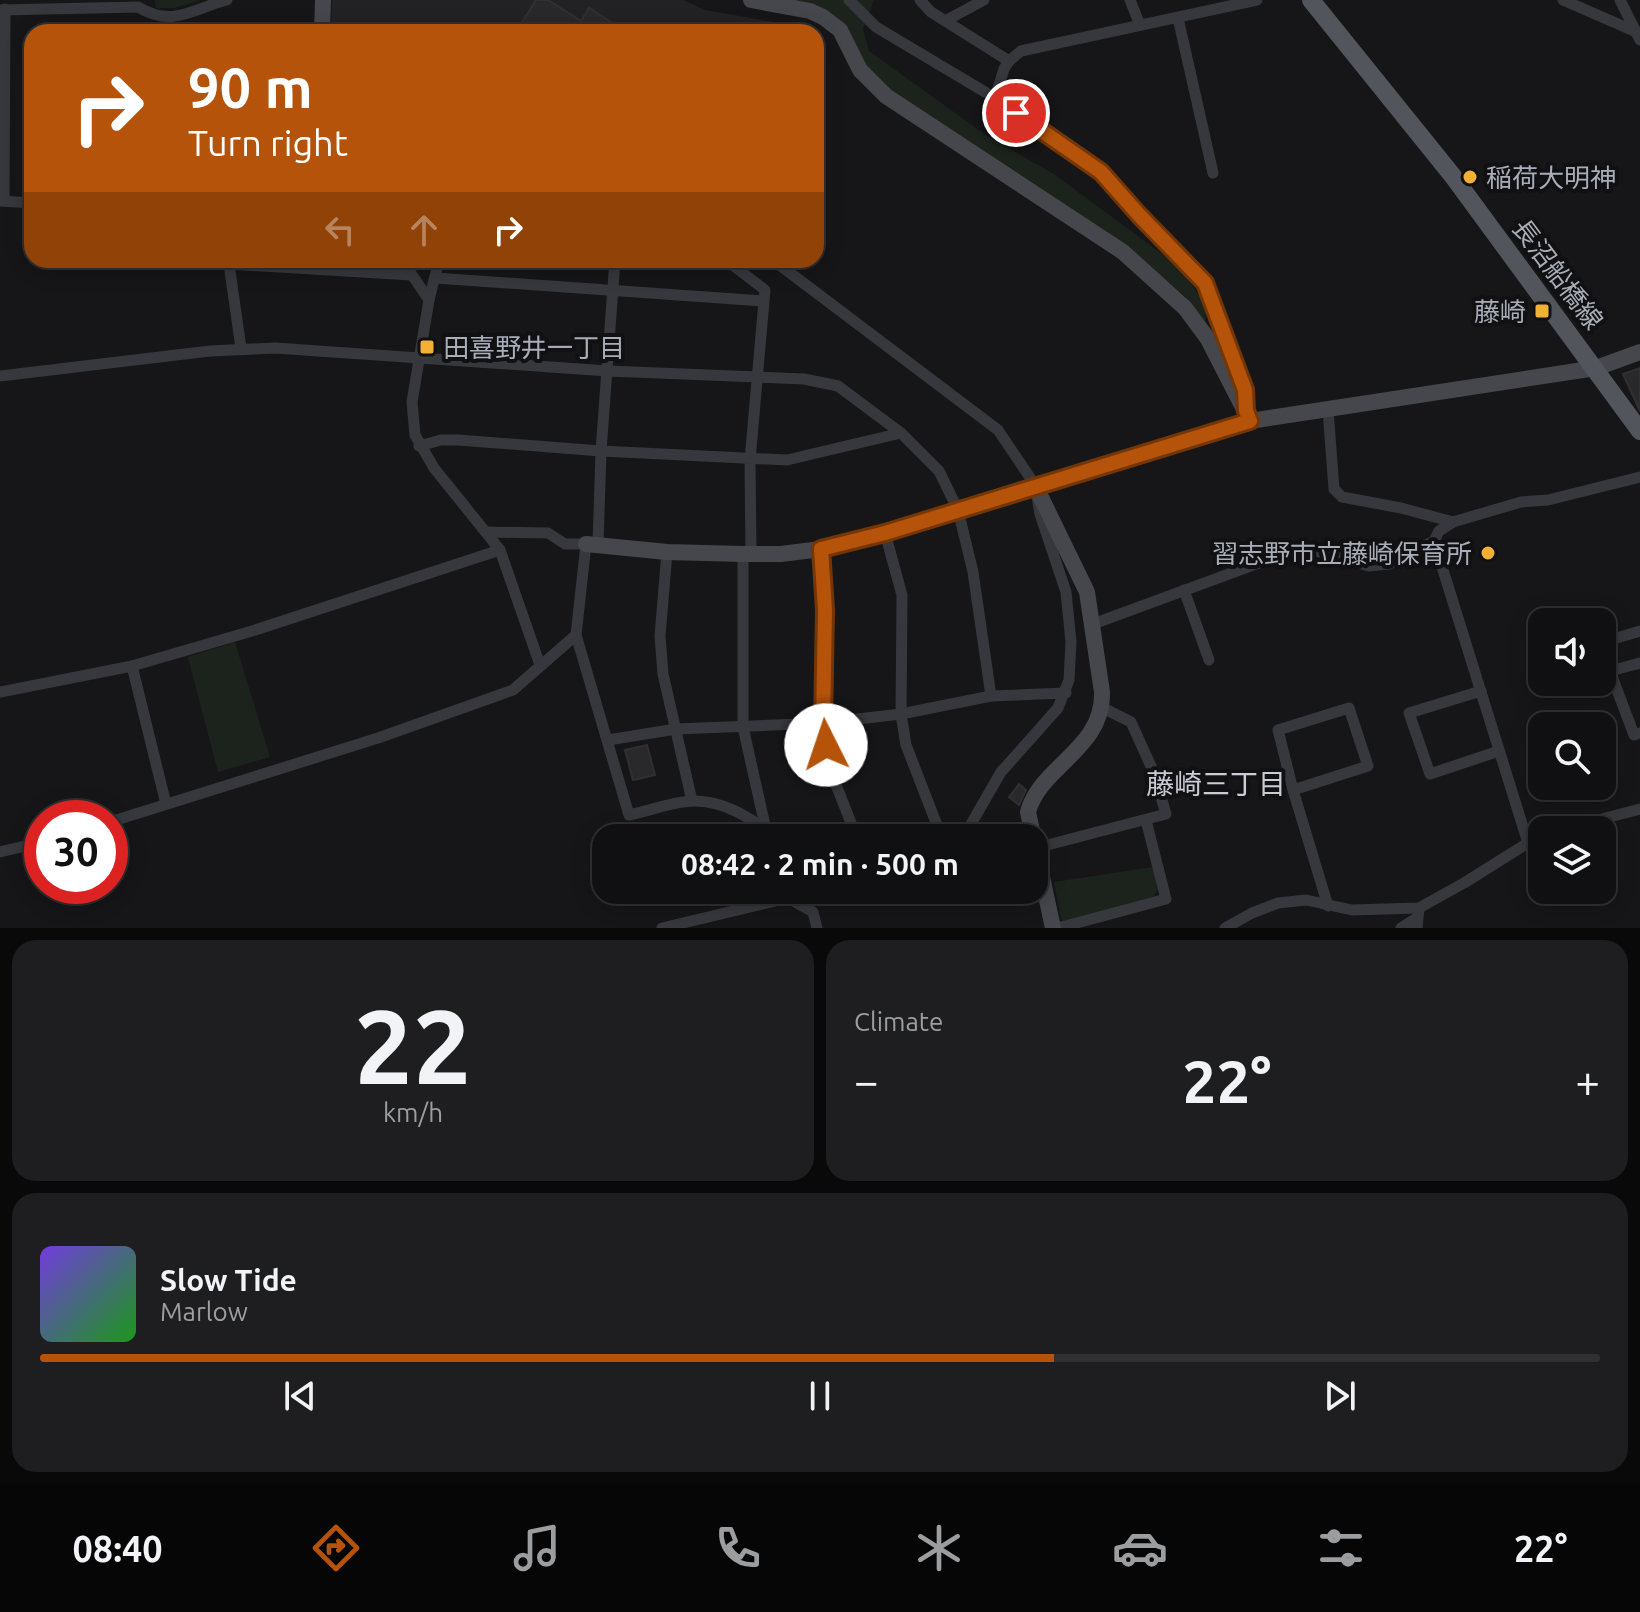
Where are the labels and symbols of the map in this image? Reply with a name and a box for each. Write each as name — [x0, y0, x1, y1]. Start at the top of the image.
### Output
pin — [982, 79, 1050, 147]
place label: 稲荷大明神 — [1486, 163, 1616, 192]
marker: 稲荷大明神 — [1461, 168, 1479, 186]
street label: 長沼船橋線 — [1507, 213, 1609, 335]
place label: 藤崎 — [1474, 297, 1526, 326]
marker: 藤崎 — [1533, 302, 1551, 320]
place label: 田喜野井一丁目 — [443, 333, 625, 362]
marker: 田喜野井一丁目 — [418, 338, 436, 356]
place label: 習志野市立藤崎保育所 — [1212, 539, 1472, 568]
marker: 習志野市立藤崎保育所 — [1479, 544, 1497, 562]
position arrow — [784, 703, 868, 787]
district label: 藤崎三丁目 — [1146, 768, 1286, 799]
speed limit sign: 30 — [24, 800, 128, 904]

